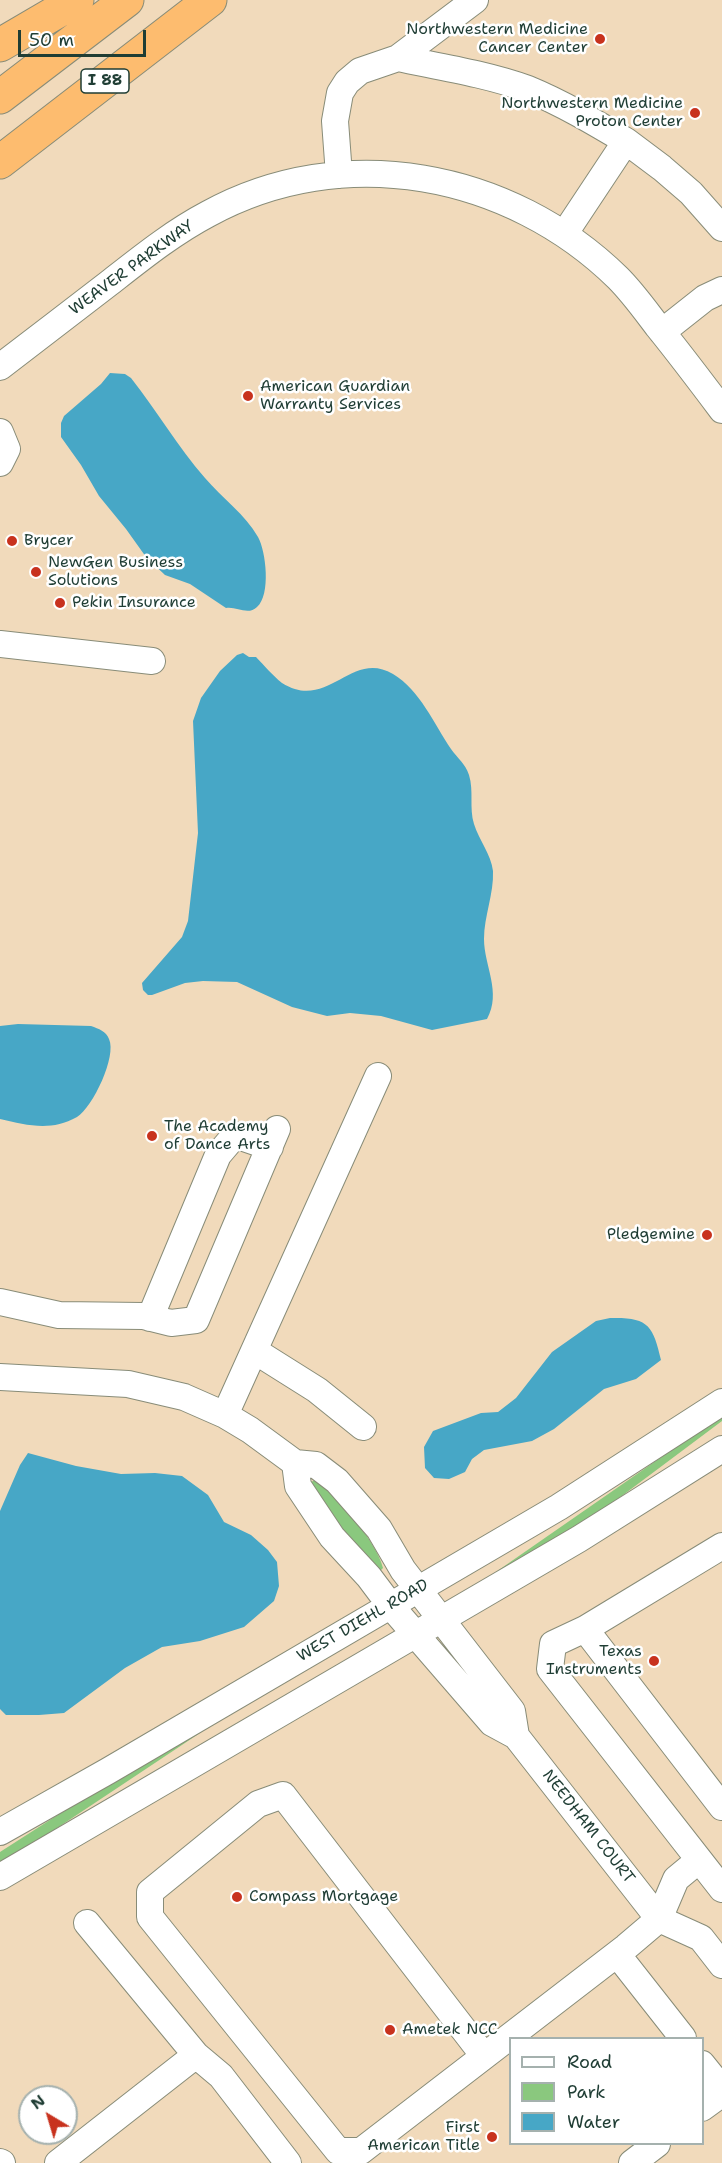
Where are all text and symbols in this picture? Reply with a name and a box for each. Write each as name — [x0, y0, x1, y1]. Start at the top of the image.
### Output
scale bar — [21, 18, 148, 56]
place label: Northwestern Medicine Cancer Center — [406, 20, 588, 58]
text: 50 m — [29, 28, 74, 52]
marker: Northwestern Medicine Cancer Center — [593, 32, 607, 46]
road number: I 88 — [81, 69, 129, 93]
place label: Northwestern Medicine Proton Center — [501, 94, 683, 132]
marker: Northwestern Medicine Proton Center — [688, 106, 702, 120]
street label: WEAVER PARKWAY — [66, 216, 198, 320]
place label: American Guardian Warranty Services — [260, 377, 410, 415]
marker: American Guardian Warranty Services — [241, 389, 255, 403]
place label: Brycer — [24, 531, 74, 551]
marker: Brycer — [5, 534, 19, 548]
place label: NewGen Business Solutions — [48, 553, 183, 591]
marker: NewGen Business Solutions — [29, 565, 43, 579]
place label: Pekin Insurance — [72, 593, 196, 613]
marker: Pekin Insurance — [53, 596, 67, 610]
place label: The Academy of Dance Arts — [164, 1117, 271, 1155]
marker: The Academy of Dance Arts — [145, 1129, 159, 1143]
place label: Pledgemine — [607, 1225, 695, 1245]
marker: Pledgemine — [700, 1228, 714, 1242]
street label: WEST DIEHL ROAD — [294, 1576, 432, 1666]
place label: Texas Instruments — [546, 1642, 642, 1680]
marker: Texas Instruments — [647, 1654, 661, 1668]
street label: NEEDHAM COURT — [538, 1766, 638, 1888]
place label: Compass Mortgage — [249, 1887, 398, 1907]
marker: Compass Mortgage — [230, 1890, 244, 1904]
place label: Ametek NCC — [402, 2020, 498, 2040]
marker: Ametek NCC — [383, 2023, 397, 2037]
legend — [509, 2037, 704, 2145]
text: Road — [567, 2050, 612, 2074]
text: Park — [567, 2080, 606, 2104]
north arrow — [18, 2085, 78, 2145]
text: N — [26, 2090, 49, 2114]
text: Water — [567, 2110, 620, 2134]
place label: First American Title — [367, 2118, 480, 2156]
marker: First American Title — [485, 2130, 499, 2144]

